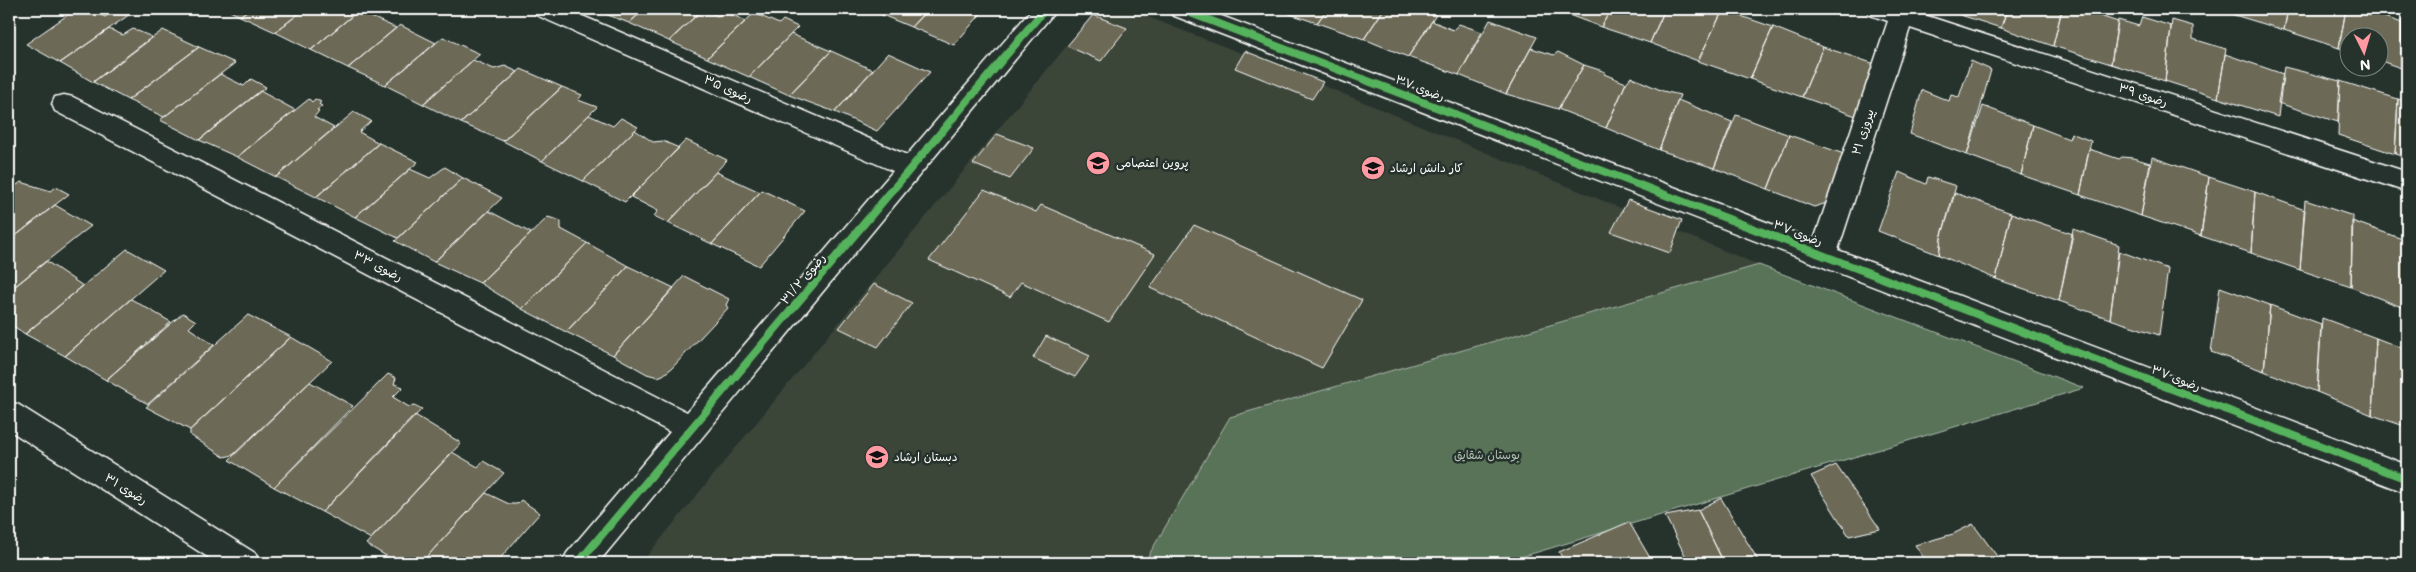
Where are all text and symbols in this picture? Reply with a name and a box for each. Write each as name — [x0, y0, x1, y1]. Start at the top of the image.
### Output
north arrow — [2338, 28, 2388, 78]
text: N — [2359, 56, 2371, 75]
street label: رضوی ۳۵ — [702, 70, 755, 106]
street label: رضوی ۳۷ — [1393, 70, 1447, 104]
street label: رضوی ۳۹ — [2117, 79, 2170, 109]
street label: پیروزی ۲۱ — [1847, 107, 1878, 157]
school or university icon: پروین اعتصامی — [1085, 150, 1111, 176]
place label: پروین اعتصامی — [1116, 154, 1188, 171]
school or university icon: کار دانش ارشاد — [1360, 155, 1386, 181]
place label: کار دانش ارشاد — [1390, 159, 1463, 175]
street label: رضوی ۳۷ — [1771, 215, 1825, 249]
street label: رضوی ۳۳ — [351, 246, 406, 284]
street label: رضوی ۳۱/۲ — [776, 250, 828, 307]
street label: رضوی ۳۷ — [2149, 360, 2203, 394]
school or university icon: دبستان ارشاد — [864, 444, 890, 470]
park label: بوستان شقایق — [1454, 446, 1520, 463]
place label: دبستان ارشاد — [894, 448, 958, 465]
street label: رضوی ۳۱ — [102, 469, 151, 507]

